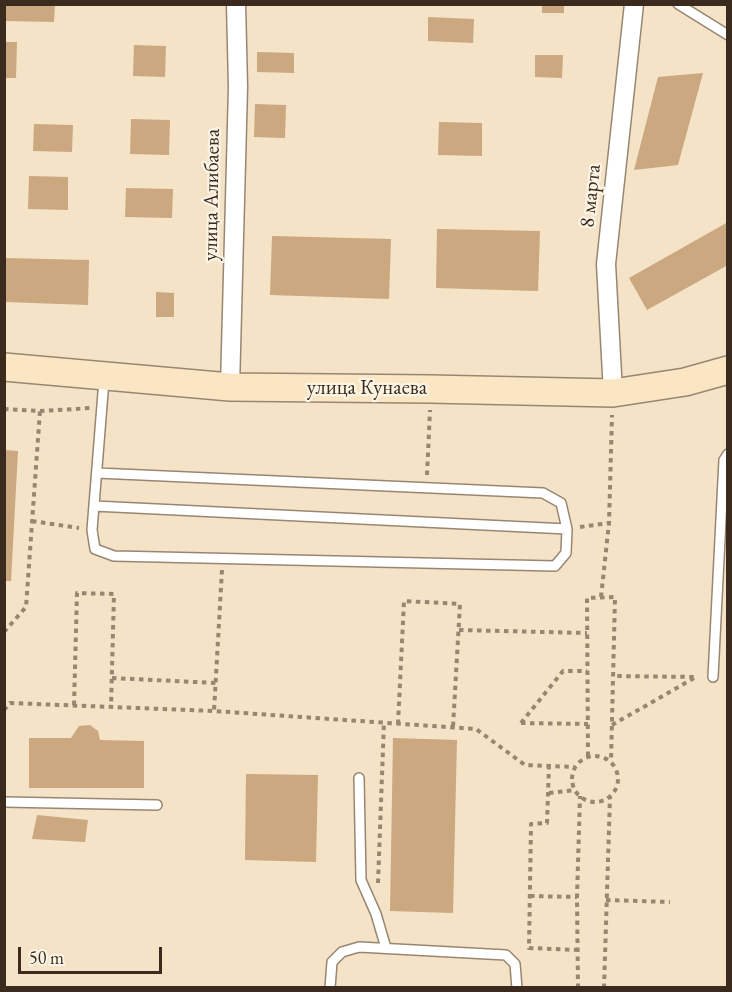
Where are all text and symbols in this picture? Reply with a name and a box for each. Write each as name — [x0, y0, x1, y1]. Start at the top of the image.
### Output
street label: улица Алибаева — [198, 129, 226, 261]
street label: 8 марта — [575, 163, 607, 229]
street label: улица Кунаева — [307, 375, 427, 401]
scale bar — [21, 935, 165, 973]
text: 50 m — [29, 946, 64, 969]

